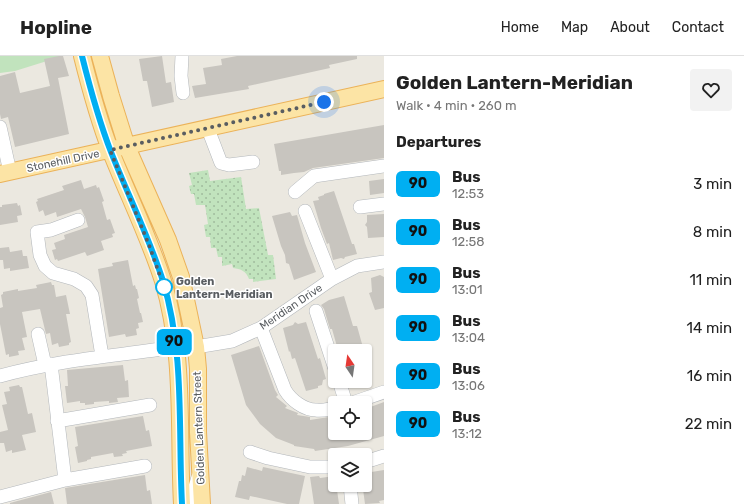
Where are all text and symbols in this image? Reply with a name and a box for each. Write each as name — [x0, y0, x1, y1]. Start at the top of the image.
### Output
text: Hopline — [20, 16, 92, 39]
text: Home — [501, 19, 539, 36]
text: Map — [561, 19, 588, 36]
text: About — [610, 19, 650, 36]
text: Contact — [672, 19, 724, 36]
button: heart — [690, 69, 732, 111]
text: Golden Lantern-Meridian — [396, 71, 633, 94]
your location — [314, 92, 334, 112]
text: Walk · 4 min · 260 m — [396, 98, 517, 113]
text: Departures — [396, 133, 481, 151]
street label: Stonehill Drive — [25, 147, 101, 175]
text: Bus — [452, 168, 480, 186]
text: 90 — [409, 175, 427, 192]
text: 3 min — [693, 175, 732, 193]
text: 12:53 — [452, 186, 484, 201]
text: Bus — [452, 216, 480, 234]
text: 90 — [409, 223, 427, 240]
text: 8 min — [693, 223, 732, 241]
text: 12:58 — [452, 234, 485, 249]
text: Bus — [452, 264, 480, 282]
text: 90 — [409, 271, 427, 288]
text: 11 min — [689, 271, 732, 289]
place label: Golden Lantern-Meridian — [176, 275, 272, 301]
marker: Golden Lantern-Meridian — [155, 278, 173, 296]
street label: Meridian Drive — [257, 281, 325, 333]
text: 13:01 — [452, 282, 483, 297]
text: Bus — [452, 312, 480, 330]
text: 90 — [409, 319, 427, 336]
text: 14 min — [687, 319, 732, 337]
line badge: 90 — [156, 329, 192, 355]
text: 13:04 — [452, 330, 485, 345]
text: 90 — [165, 333, 183, 350]
north arrow — [328, 344, 372, 388]
map controls — [328, 344, 372, 492]
text: Bus — [452, 360, 480, 378]
text: 90 — [409, 367, 427, 384]
text: 16 min — [687, 367, 732, 385]
street label: Golden Lantern Street — [191, 371, 207, 485]
text: 13:06 — [452, 378, 485, 393]
button: locate — [328, 396, 372, 440]
text: Bus — [452, 408, 480, 426]
text: 90 — [409, 415, 427, 432]
text: 22 min — [685, 415, 732, 433]
text: 13:12 — [452, 426, 482, 441]
button: layers — [328, 448, 372, 492]

